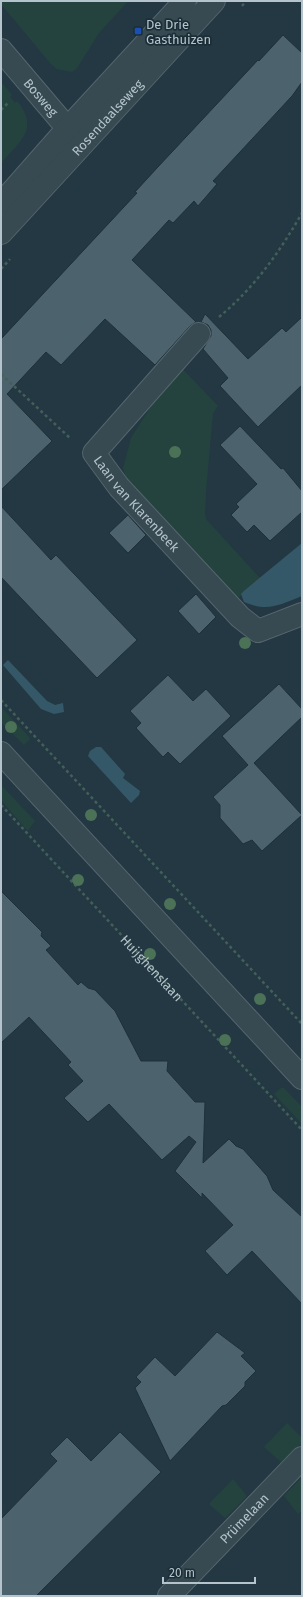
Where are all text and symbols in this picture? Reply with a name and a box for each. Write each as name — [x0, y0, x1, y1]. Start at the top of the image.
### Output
place label: De Drie Gasthuizen — [146, 17, 211, 47]
marker: De Drie Gasthuizen — [133, 26, 143, 36]
street label: Bosweg — [21, 75, 61, 119]
street label: Rosendaalseweg — [69, 76, 146, 159]
street label: Laan van Klarenbeek — [91, 453, 183, 555]
street label: Huijghenslaan — [118, 932, 186, 1004]
street label: Prümelaan — [216, 1490, 271, 1546]
scale bar — [163, 1559, 255, 1585]
text: 20 m — [169, 1566, 195, 1580]

